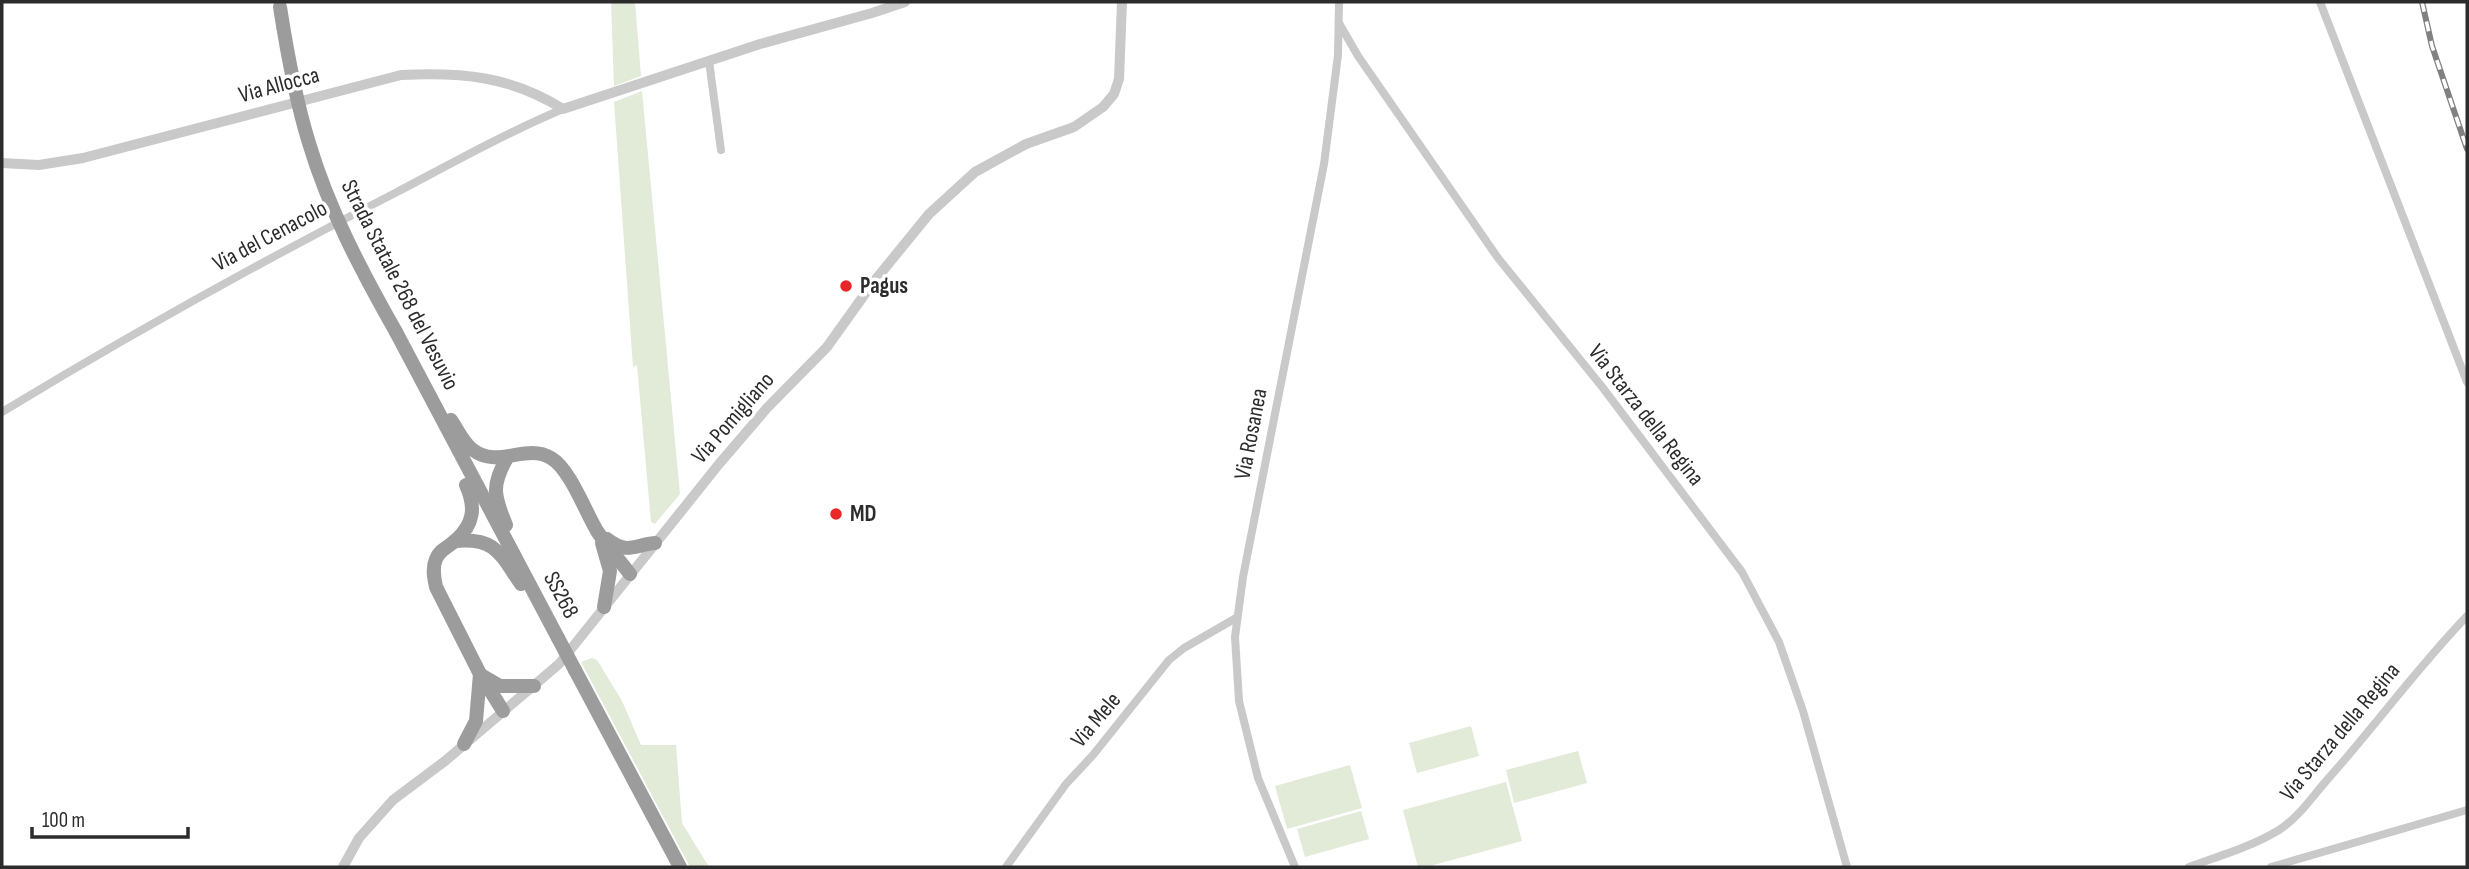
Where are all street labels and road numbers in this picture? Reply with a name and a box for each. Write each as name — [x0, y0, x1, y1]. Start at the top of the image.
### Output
street label: Via Allocca — [236, 61, 322, 109]
street label: Strada Statale 268 del Vesuvio — [335, 175, 465, 395]
street label: Via del Cenacolo — [208, 194, 332, 278]
street label: Via Starza della Regina — [1582, 339, 1710, 491]
street label: Via Pomigliano — [686, 367, 780, 469]
street label: Via Rosanea — [1228, 386, 1274, 482]
street label: SS268 — [537, 567, 585, 623]
street label: Via Starza della Regina — [2274, 657, 2406, 807]
street label: Via Mele — [1065, 687, 1127, 753]

